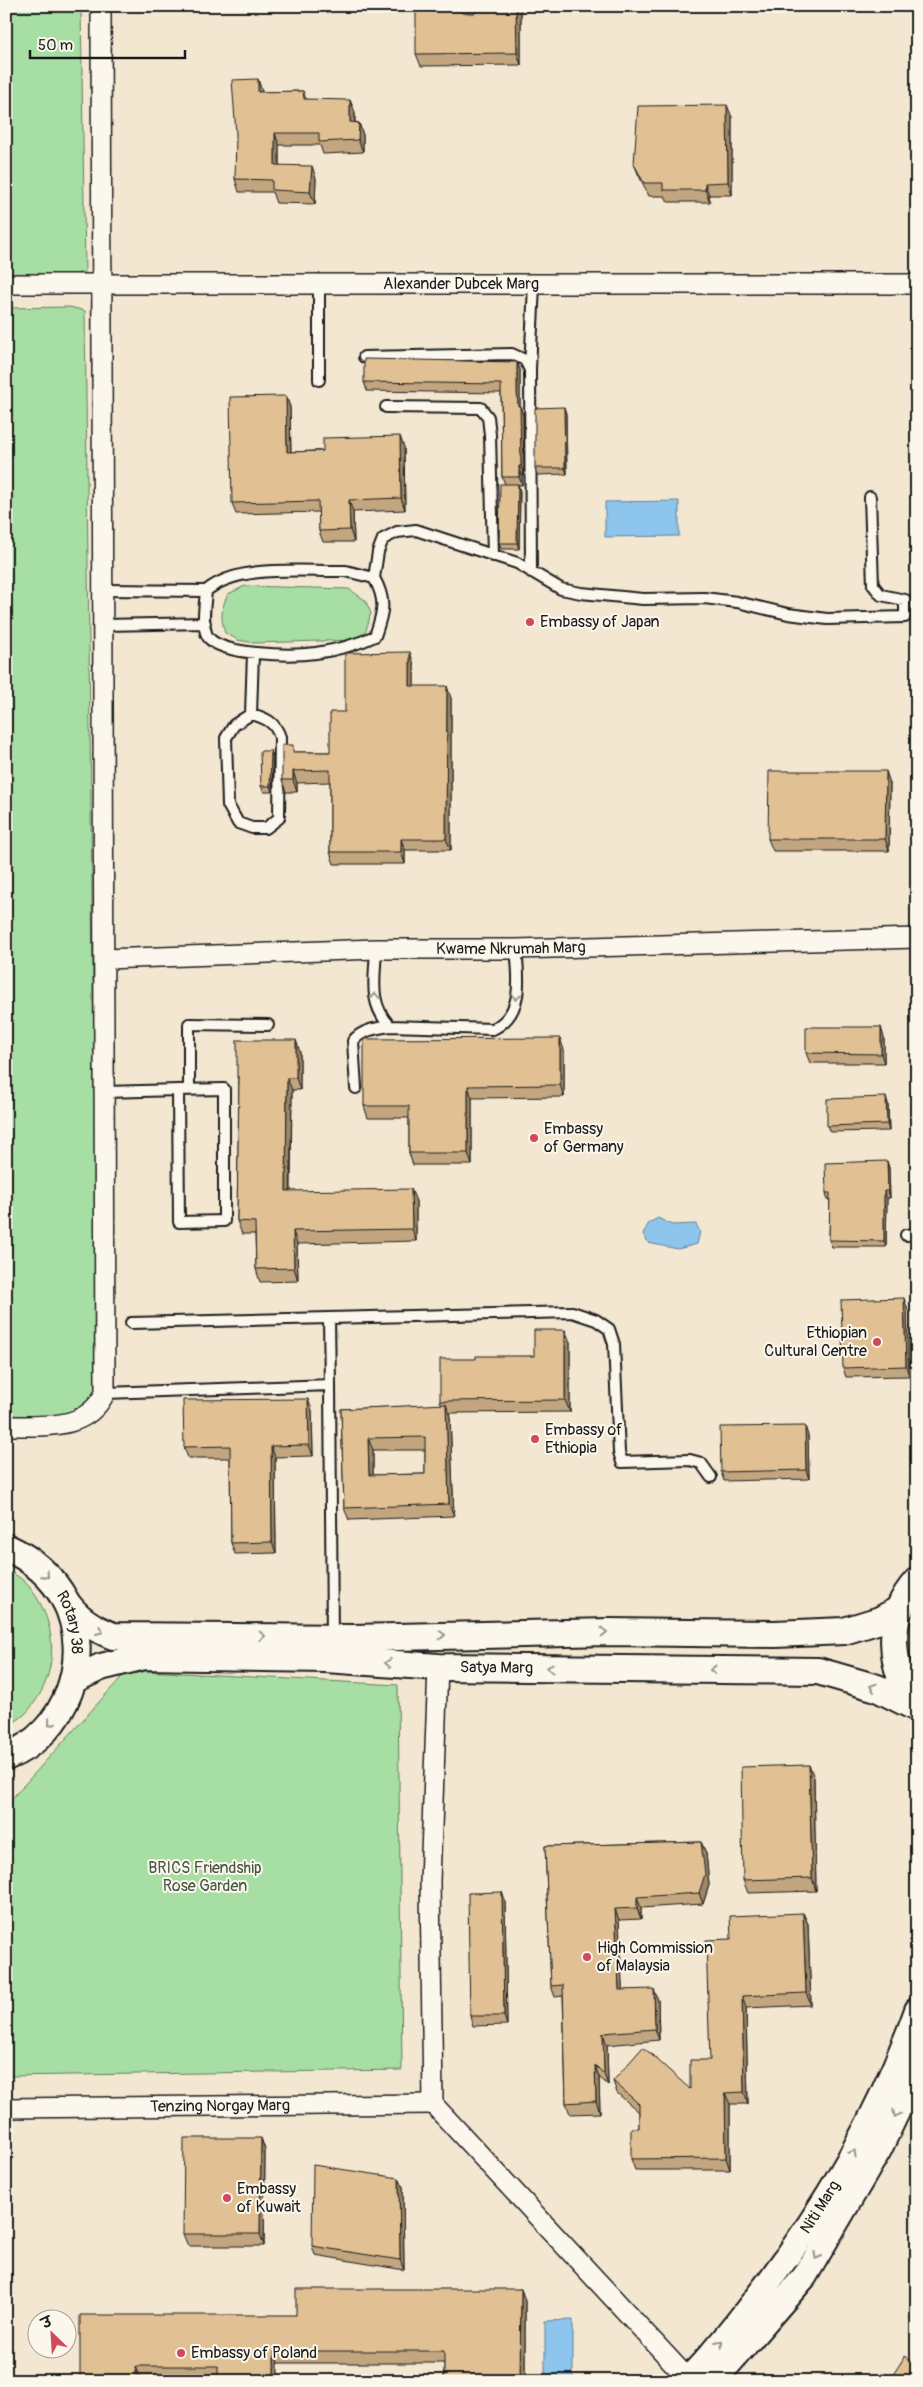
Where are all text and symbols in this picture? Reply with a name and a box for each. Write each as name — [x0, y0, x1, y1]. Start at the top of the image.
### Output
scale bar — [30, 28, 185, 60]
text: 50 m — [38, 36, 73, 55]
street label: Alexander Dubcek Marg — [383, 274, 539, 294]
place label: Embassy of Japan — [540, 612, 660, 632]
marker: Embassy of Japan — [524, 616, 536, 628]
street label: Kwame Nkrumah Marg — [436, 937, 586, 959]
one-way arrow — [370, 991, 381, 999]
one-way arrow — [511, 993, 522, 1002]
place label: Embassy of Germany — [544, 1119, 624, 1157]
marker: Embassy of Germany — [528, 1132, 540, 1144]
place label: Ethiopian Cultural Centre — [764, 1323, 867, 1361]
marker: Ethiopian Cultural Centre — [871, 1336, 883, 1348]
place label: Embassy of Ethiopia — [545, 1420, 623, 1458]
marker: Embassy of Ethiopia — [529, 1433, 541, 1445]
one-way arrow — [40, 1569, 49, 1578]
street label: Rotary 38 — [52, 1587, 87, 1654]
one-way arrow — [95, 1624, 104, 1635]
one-way arrow — [600, 1627, 608, 1637]
one-way arrow — [438, 1629, 446, 1640]
one-way arrow — [258, 1631, 266, 1641]
street label: Satya Marg — [460, 1657, 533, 1678]
one-way arrow — [383, 1658, 391, 1669]
one-way arrow — [546, 1663, 554, 1673]
one-way arrow — [708, 1665, 716, 1675]
one-way arrow — [869, 1683, 877, 1693]
one-way arrow — [49, 1717, 57, 1726]
park label: BRICS Friendship Rose Garden — [148, 1858, 262, 1896]
place label: High Commission of Malaysia — [597, 1938, 713, 1976]
marker: High Commission of Malaysia — [581, 1951, 593, 1963]
street label: Tenzing Norgay Marg — [150, 2095, 290, 2117]
one-way arrow — [891, 2109, 902, 2118]
one-way arrow — [847, 2149, 857, 2158]
street label: Niti Marg — [796, 2177, 844, 2238]
place label: Embassy of Kuwait — [237, 2179, 301, 2217]
marker: Embassy of Kuwait — [221, 2192, 233, 2204]
one-way arrow — [813, 2251, 823, 2260]
north arrow — [28, 2310, 78, 2360]
text: उ — [37, 2312, 56, 2333]
one-way arrow — [714, 2339, 723, 2348]
place label: Embassy of Poland — [191, 2343, 317, 2363]
marker: Embassy of Poland — [175, 2347, 187, 2359]

